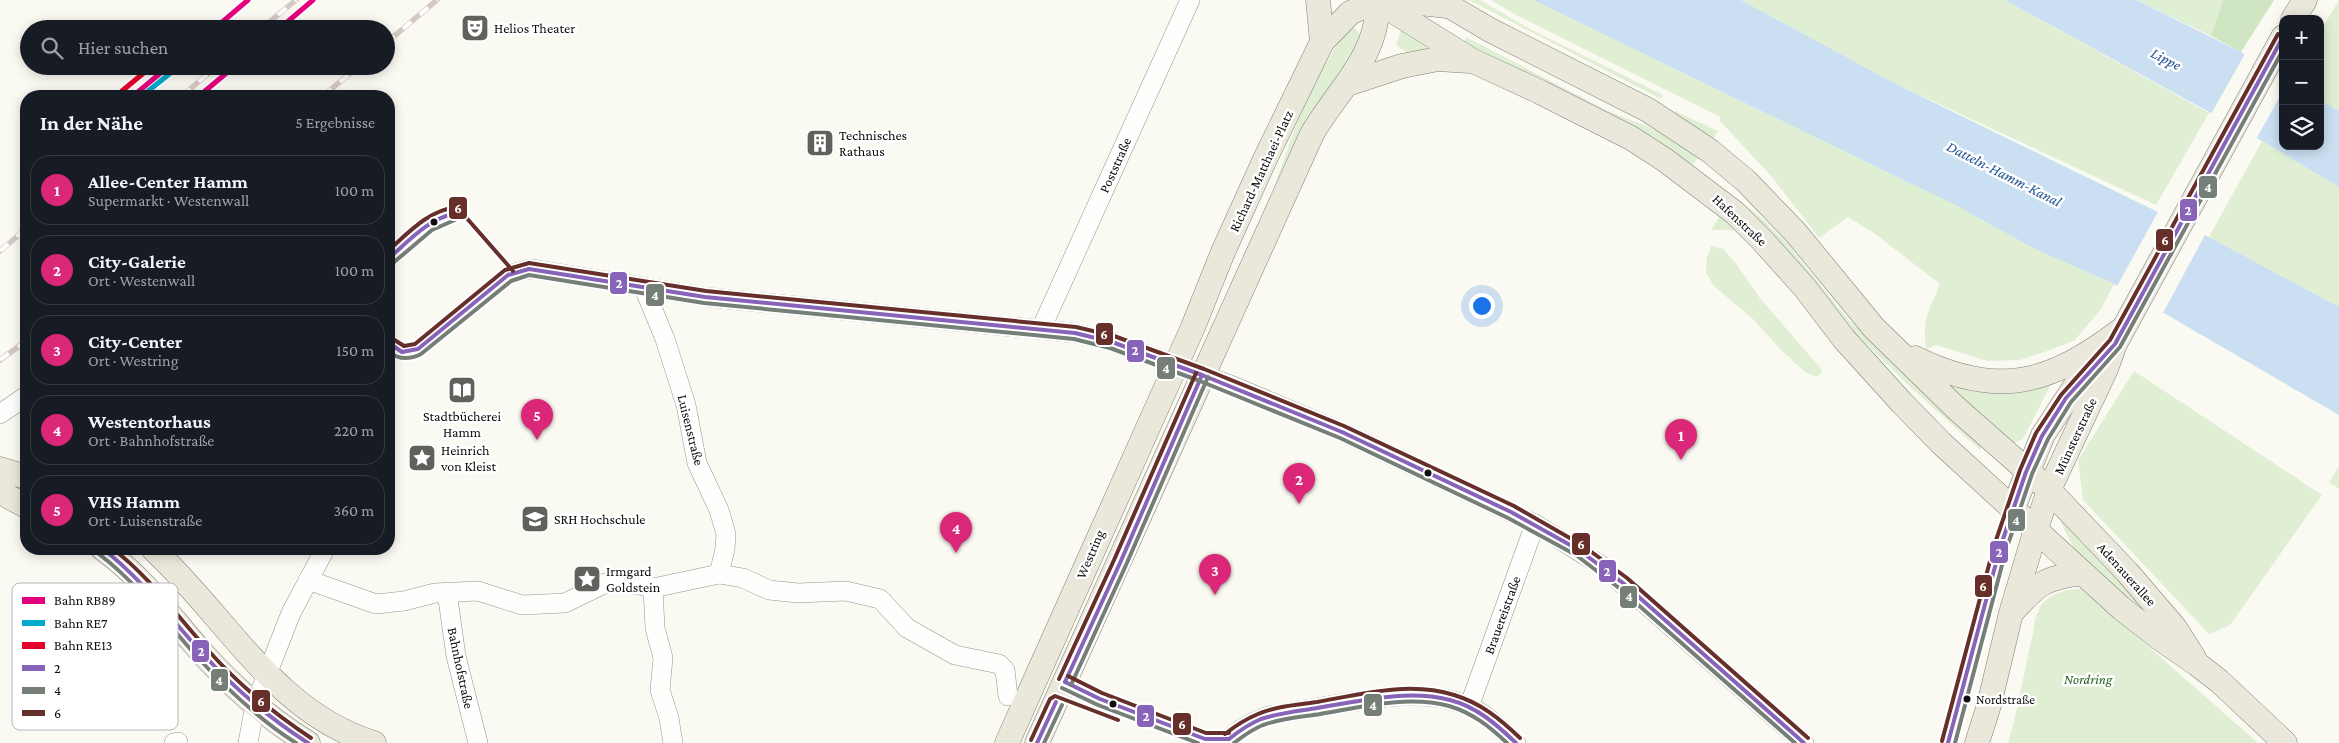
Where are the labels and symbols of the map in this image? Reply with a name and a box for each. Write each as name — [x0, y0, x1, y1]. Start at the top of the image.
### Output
theatre icon: Helios Theater — [460, 13, 490, 43]
place label: Helios Theater — [494, 20, 575, 36]
water label: Lippe — [2148, 45, 2184, 74]
street label: Richard-Matthaei-Platz — [1226, 108, 1296, 234]
place label: Technisches Rathaus — [839, 127, 907, 159]
building icon: Technisches Rathaus — [805, 128, 835, 158]
street label: Poststraße — [1096, 135, 1134, 195]
water label: Datteln-Hamm-Kanal — [1944, 138, 2064, 210]
line badge: 4 — [2198, 175, 2218, 199]
text: 4 — [2204, 179, 2212, 195]
street label: Hafenstraße — [1709, 191, 1771, 249]
line badge: 6 — [448, 196, 468, 220]
line badge: 2 — [2179, 198, 2198, 222]
text: 6 — [454, 200, 462, 216]
text: 2 — [2184, 202, 2192, 218]
unlabelled marker — [429, 217, 439, 227]
line badge: 6 — [2155, 228, 2174, 252]
text: 6 — [2161, 232, 2169, 248]
line badge: 2 — [609, 271, 628, 295]
text: 2 — [615, 275, 623, 291]
line badge: 4 — [645, 283, 665, 307]
text: 4 — [651, 287, 659, 303]
your location — [1469, 293, 1495, 319]
line badge: 6 — [1095, 322, 1114, 346]
text: 6 — [1100, 326, 1108, 342]
line badge: 2 — [1126, 339, 1145, 363]
text: 2 — [1131, 342, 1139, 358]
line badge: 4 — [1156, 356, 1176, 380]
text: 4 — [1162, 360, 1170, 376]
library icon: Stadtbücherei Hamm — [447, 375, 477, 405]
street label: Luisenstraße — [674, 393, 708, 467]
street label: Münsterstraße — [2050, 395, 2100, 477]
pin: 5 — [521, 399, 553, 440]
place label: Stadtbücherei Hamm — [423, 408, 501, 440]
pin: 1 — [1665, 419, 1697, 460]
place label: Heinrich von Kleist — [440, 442, 496, 474]
place icon: Heinrich von Kleist — [407, 443, 437, 473]
pin: 2 — [1283, 463, 1315, 504]
unlabelled marker — [1423, 468, 1433, 478]
school or university icon: SRH Hochschule — [520, 504, 550, 534]
line badge: 4 — [2007, 508, 2026, 532]
place label: SRH Hochschule — [554, 511, 646, 527]
pin: 4 — [940, 512, 972, 553]
text: 4 — [2012, 512, 2020, 528]
street label: Westring — [1073, 527, 1108, 581]
line badge: 6 — [1571, 532, 1591, 556]
text: 6 — [1577, 536, 1585, 552]
street label: Adenauerallee — [2094, 539, 2160, 609]
line badge: 2 — [1989, 540, 2009, 564]
text: 2 — [1995, 544, 2003, 560]
pin: 3 — [1199, 554, 1231, 595]
line badge: 2 — [1598, 559, 1617, 583]
place label: Irmgard Goldstein — [606, 563, 661, 595]
text: 2 — [1603, 563, 1611, 579]
place icon: Irmgard Goldstein — [572, 564, 602, 594]
street label: Brauereistraße — [1480, 574, 1524, 656]
line badge: 6 — [1974, 574, 1993, 598]
text: 6 — [1979, 578, 1987, 594]
legend — [12, 583, 178, 730]
line badge: 4 — [1619, 585, 1638, 609]
text: 4 — [1625, 588, 1633, 604]
text: Bahn RB89 — [54, 592, 116, 608]
text: Bahn RE7 — [54, 615, 108, 631]
street label: Bahnhofstraße — [445, 626, 477, 710]
text: Bahn RE13 — [54, 637, 112, 653]
line badge: 2 — [191, 639, 210, 663]
text: 2 — [197, 643, 205, 659]
text: 2 — [54, 660, 61, 676]
line badge: 4 — [210, 668, 229, 692]
park label: Nordring — [2064, 671, 2113, 687]
text: 4 — [215, 672, 223, 688]
text: 4 — [54, 682, 61, 698]
line badge: 6 — [251, 689, 271, 713]
place label: Nordstraße — [1976, 692, 2035, 707]
text: 6 — [257, 693, 265, 709]
line badge: 4 — [1363, 693, 1383, 717]
marker: Nordstraße — [1962, 694, 1972, 704]
text: 4 — [1369, 697, 1377, 713]
unlabelled marker — [1108, 699, 1118, 709]
line badge: 2 — [1136, 704, 1155, 728]
text: 6 — [54, 705, 61, 721]
text: 2 — [1142, 708, 1150, 724]
line badge: 6 — [1172, 712, 1192, 736]
text: 6 — [1178, 716, 1186, 732]

